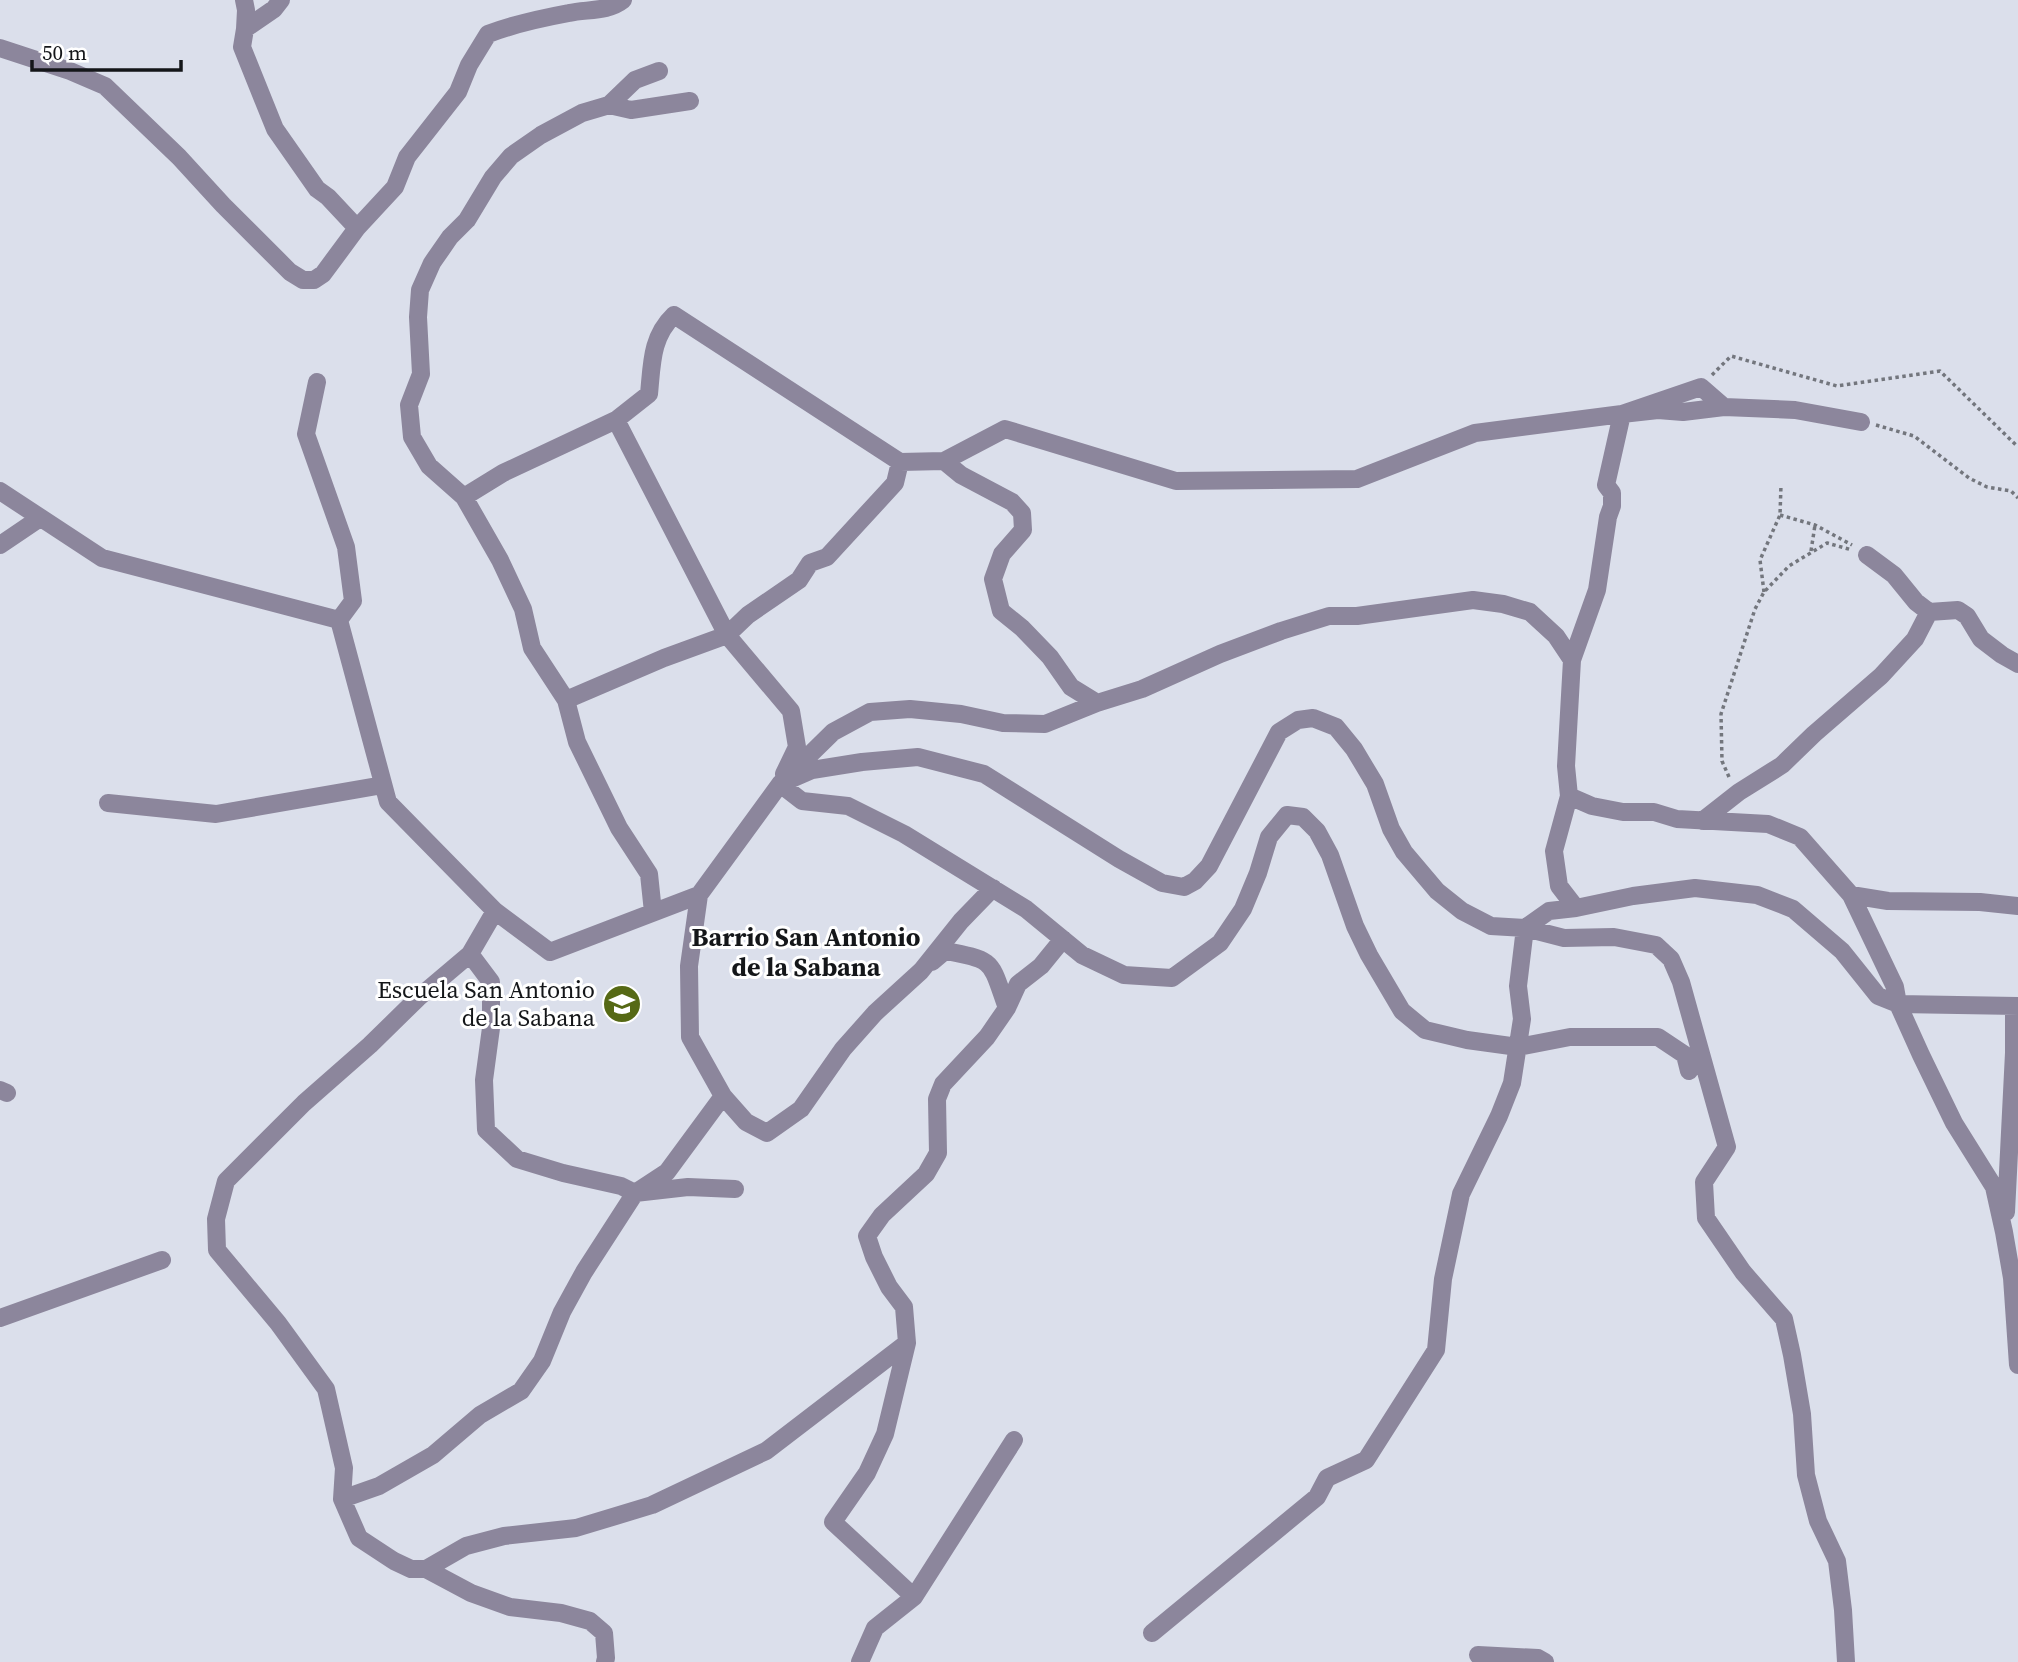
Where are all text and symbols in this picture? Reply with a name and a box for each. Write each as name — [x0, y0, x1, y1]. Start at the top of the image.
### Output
scale bar — [32, 28, 180, 72]
text: 50 m — [42, 38, 87, 67]
district label: Barrio San Antonio de la Sabana — [691, 919, 921, 985]
place label: Escuela San Antonio de la Sabana — [377, 973, 596, 1034]
school or university icon: Escuela San Antonio de la Sabana — [601, 983, 643, 1025]

